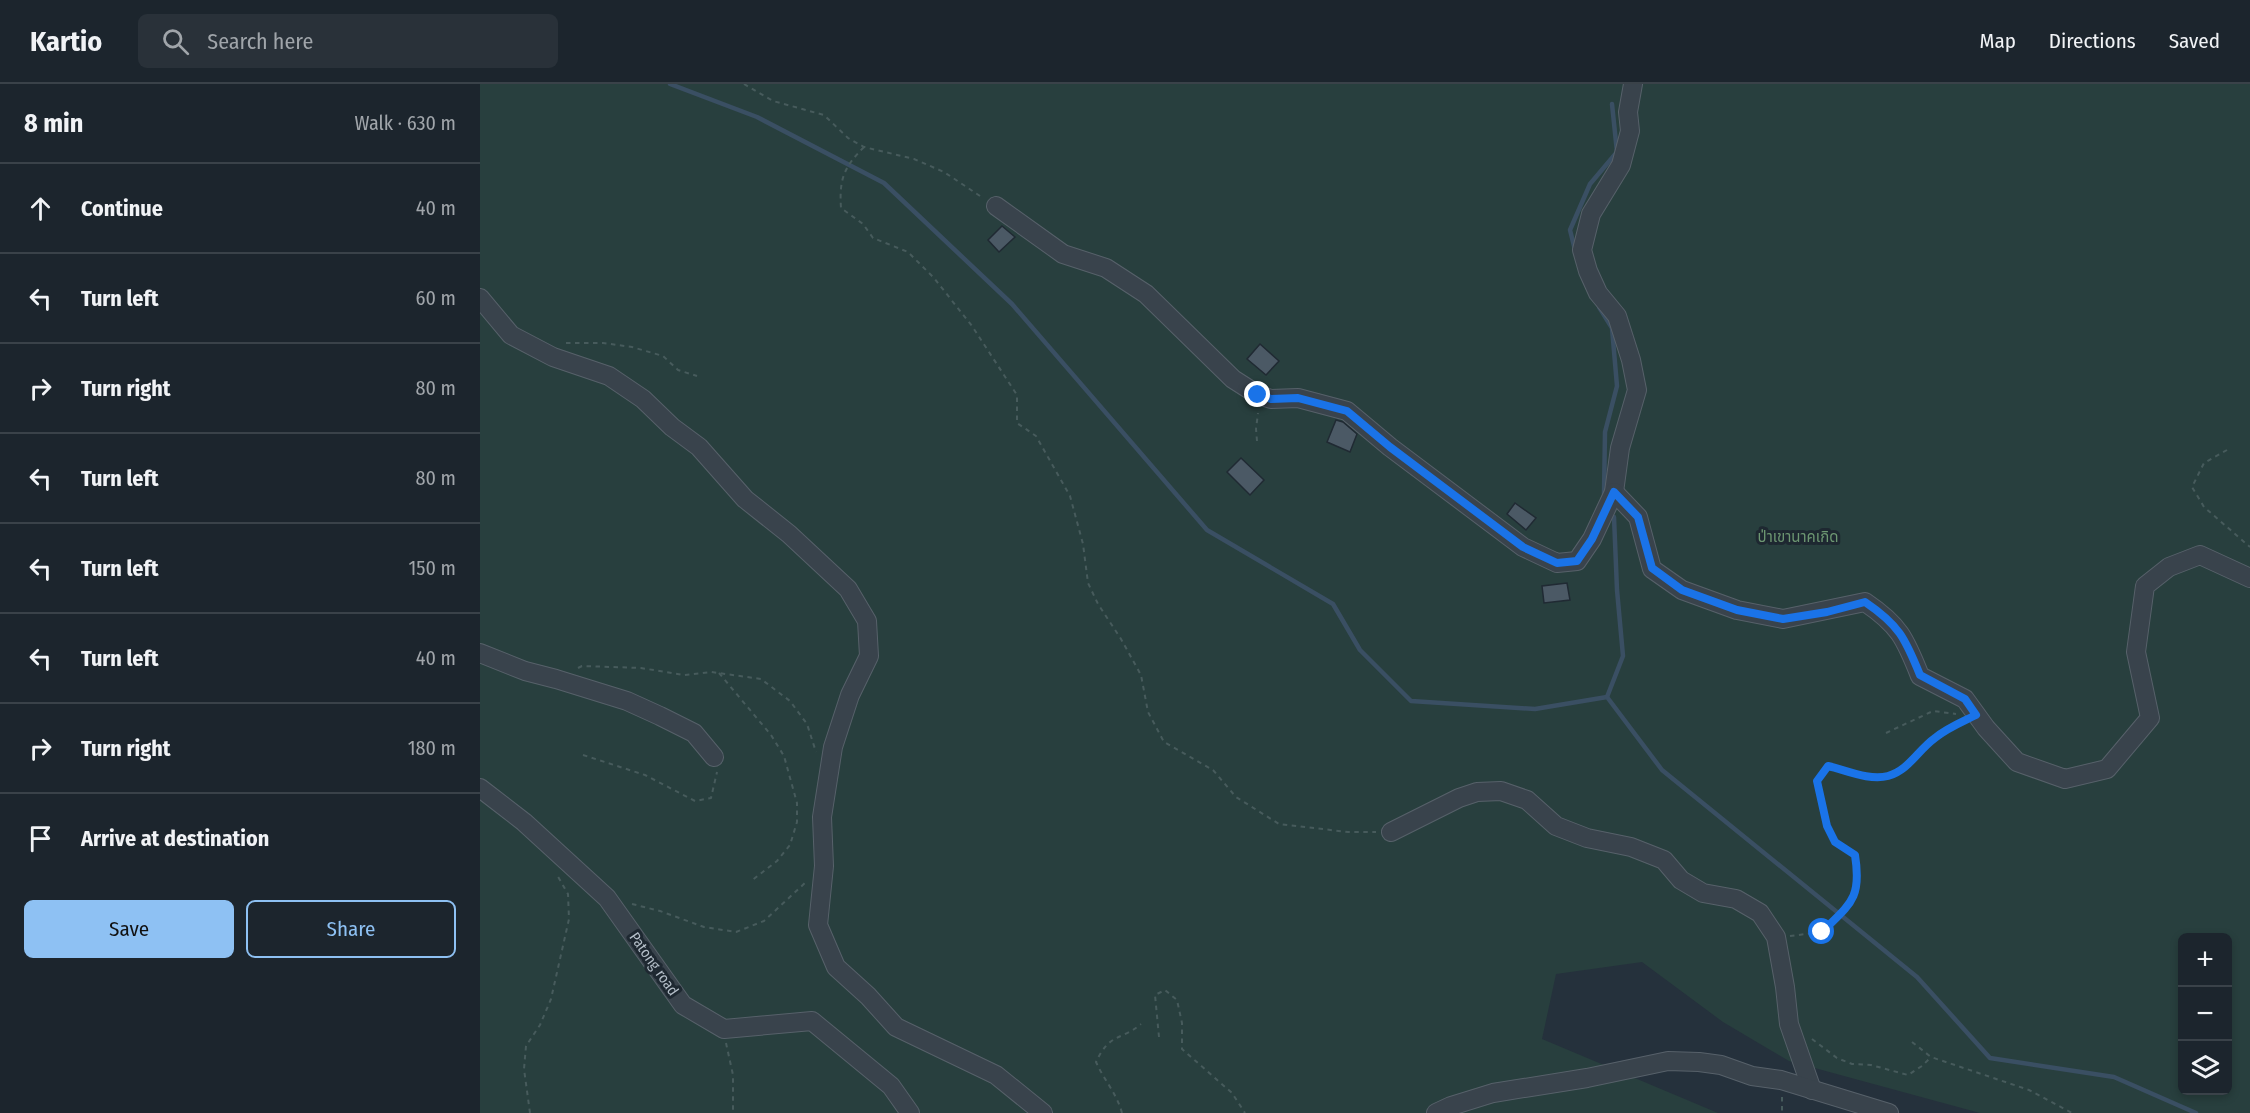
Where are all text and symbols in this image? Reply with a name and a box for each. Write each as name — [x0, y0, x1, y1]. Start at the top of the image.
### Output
search box — [138, 14, 558, 68]
text: Kartio — [30, 25, 102, 58]
icon: search — [159, 25, 192, 58]
text: Search here — [207, 28, 313, 55]
text: Map — [1979, 28, 2016, 54]
text: Directions — [2049, 28, 2136, 54]
text: Saved — [2169, 28, 2220, 54]
text: 8 min — [24, 108, 83, 139]
text: Walk · 630 m — [355, 111, 456, 135]
icon: ahead — [24, 192, 57, 225]
text: Continue — [81, 195, 163, 222]
text: 40 m — [416, 196, 456, 220]
icon: left — [24, 282, 57, 315]
text: Turn left — [81, 285, 159, 312]
text: 60 m — [416, 286, 456, 310]
icon: right — [24, 372, 57, 405]
text: Turn right — [81, 375, 170, 402]
text: 80 m — [416, 376, 456, 400]
route end — [1244, 381, 1270, 407]
icon: left — [24, 462, 57, 495]
text: Turn left — [81, 465, 159, 492]
text: 80 m — [416, 466, 456, 490]
park label: ป่าเขานาคเกิด — [1758, 528, 1838, 546]
icon: left — [24, 552, 57, 585]
text: Turn left — [81, 555, 159, 582]
text: 150 m — [409, 556, 456, 580]
icon: left — [24, 642, 57, 675]
text: Turn left — [81, 645, 159, 672]
text: 40 m — [416, 646, 456, 670]
icon: right — [24, 732, 57, 765]
text: Turn right — [81, 735, 170, 762]
text: 180 m — [408, 736, 456, 760]
icon: arrive — [24, 822, 57, 855]
text: Arrive at destination — [81, 825, 269, 852]
button: Save — [24, 900, 234, 958]
button: Share — [246, 900, 456, 958]
route start — [1808, 918, 1834, 944]
street label: Patong road — [626, 929, 682, 999]
map controls — [2178, 933, 2232, 1095]
button: + — [2178, 933, 2232, 987]
button: − — [2178, 987, 2232, 1041]
button: layers — [2178, 1041, 2232, 1095]

